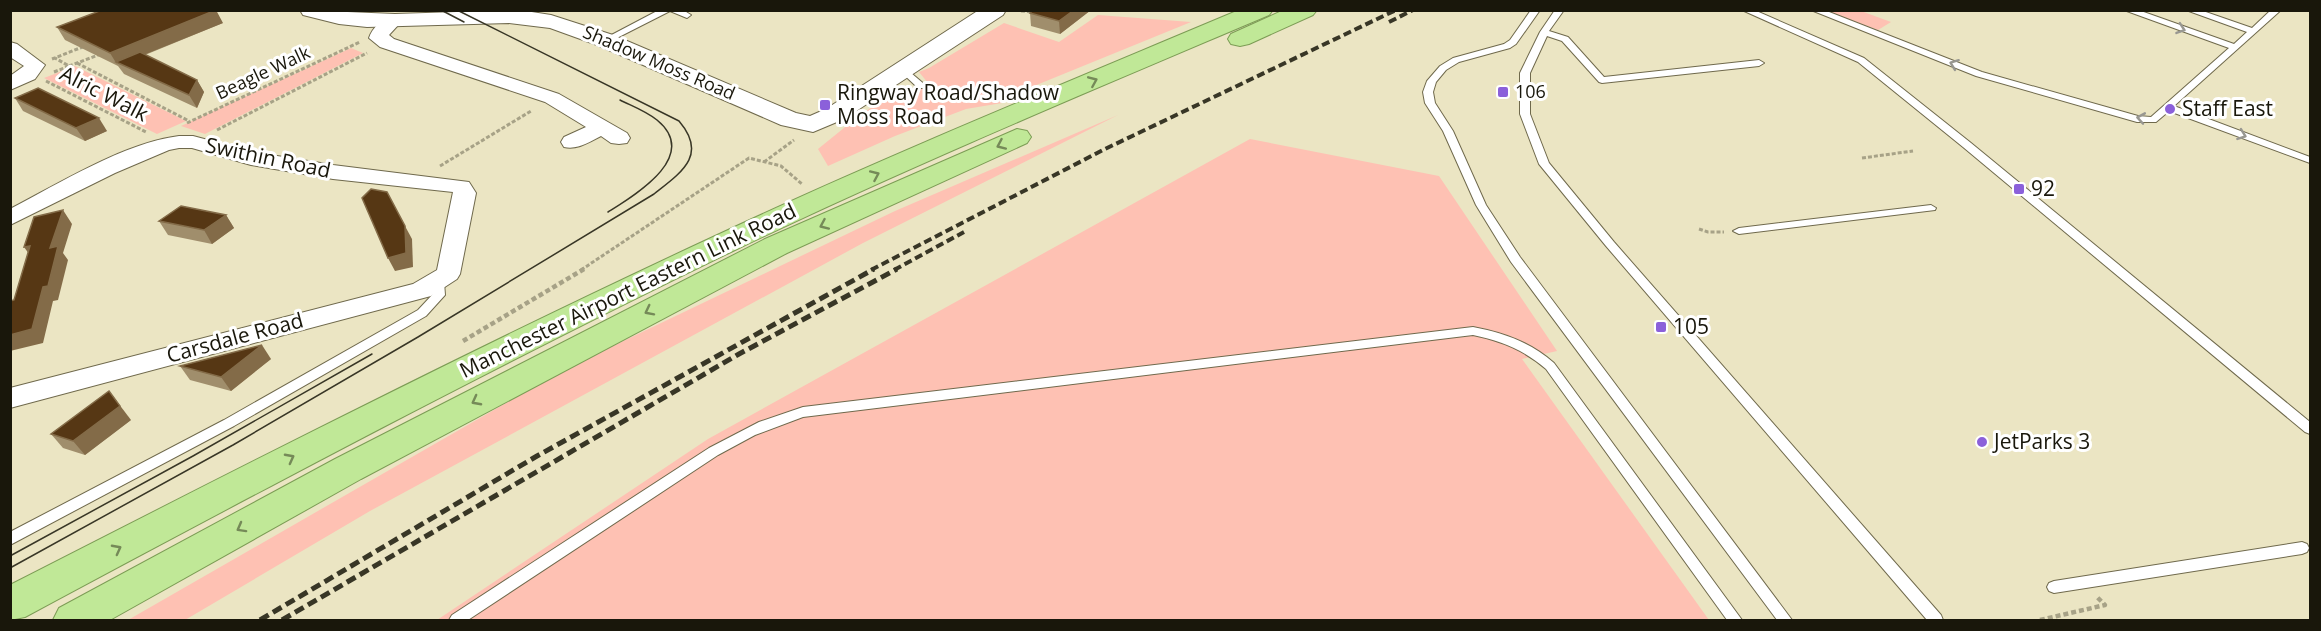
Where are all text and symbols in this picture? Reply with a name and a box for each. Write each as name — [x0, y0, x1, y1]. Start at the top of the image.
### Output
street label: Shadow Moss Road — [580, 19, 739, 105]
one-way arrow — [2175, 21, 2186, 34]
street label: Beagle Walk — [212, 40, 314, 104]
street label: Alric Walk — [56, 59, 153, 127]
one-way arrow — [1949, 59, 1960, 71]
one-way arrow — [1086, 76, 1097, 88]
place label: Ringway Road/Shadow Moss Road — [837, 78, 1060, 130]
place label: 106 — [1515, 79, 1546, 103]
marker: 106 — [1496, 85, 1510, 99]
place label: Staff East — [2182, 94, 2273, 122]
marker: Ringway Road/Shadow Moss Road — [818, 98, 832, 112]
marker: Staff East — [2163, 102, 2177, 116]
one-way arrow — [2136, 113, 2146, 125]
one-way arrow — [2236, 128, 2247, 140]
street label: Swithin Road — [203, 130, 333, 184]
one-way arrow — [997, 137, 1008, 149]
one-way arrow — [869, 170, 880, 182]
place label: 92 — [2031, 174, 2055, 202]
marker: 92 — [2012, 182, 2026, 196]
street label: Manchester Airport Eastern Link Road — [455, 196, 800, 384]
one-way arrow — [819, 217, 830, 229]
one-way arrow — [644, 304, 655, 316]
street label: Carsdale Road — [163, 305, 306, 369]
place label: 105 — [1673, 312, 1709, 340]
marker: 105 — [1654, 320, 1668, 334]
one-way arrow — [472, 394, 482, 405]
place label: JetParks 3 — [1992, 427, 2090, 455]
marker: JetParks 3 — [1975, 435, 1989, 449]
one-way arrow — [283, 454, 294, 466]
one-way arrow — [237, 520, 248, 532]
one-way arrow — [111, 545, 121, 556]

